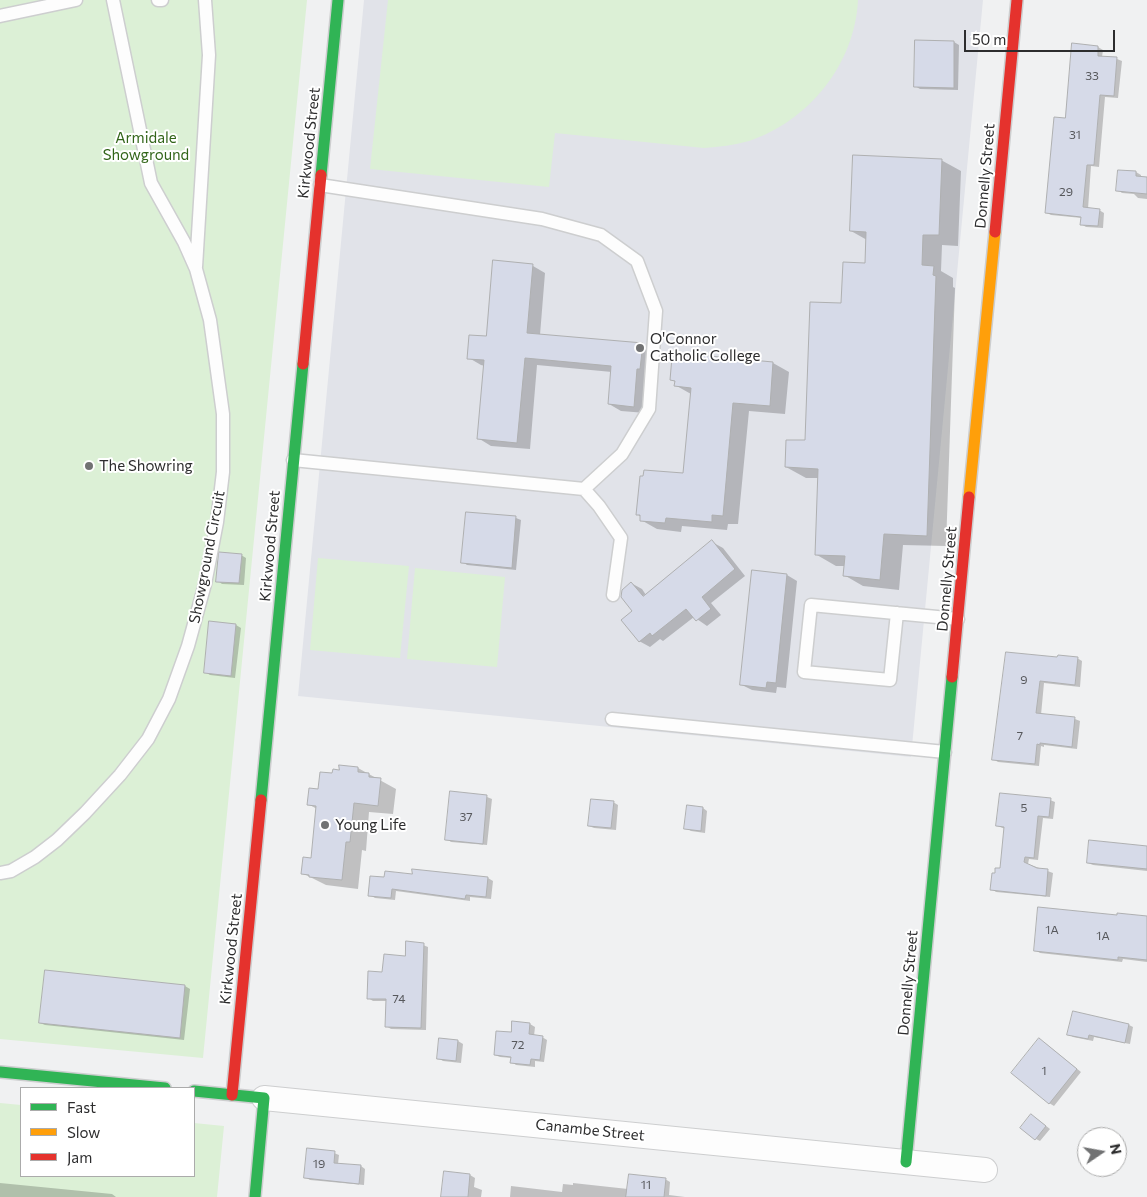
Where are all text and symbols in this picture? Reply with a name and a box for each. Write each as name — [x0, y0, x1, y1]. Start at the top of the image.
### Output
scale bar — [967, 20, 1118, 52]
text: 50 m — [972, 30, 1006, 48]
house number: 33 — [1085, 69, 1099, 83]
street label: Kirkwood Street — [294, 87, 324, 199]
street label: Donnelly Street — [971, 123, 999, 229]
house number: 31 — [1069, 128, 1081, 142]
park label: Armidale Showground — [103, 129, 189, 164]
house number: 29 — [1059, 185, 1073, 199]
place label: O'Connor Catholic College — [650, 330, 760, 365]
marker: O'Connor Catholic College — [634, 342, 646, 354]
place label: The Showring — [99, 457, 193, 475]
marker: The Showring — [83, 460, 95, 472]
street label: Showground Circuit — [185, 489, 229, 625]
street label: Kirkwood Street — [256, 490, 284, 602]
street label: Donnelly Street — [933, 526, 961, 632]
house number: 9 — [1020, 673, 1028, 687]
house number: 7 — [1017, 729, 1023, 743]
house number: 5 — [1021, 801, 1027, 815]
house number: 37 — [459, 810, 473, 824]
place label: Young Life — [335, 816, 406, 834]
marker: Young Life — [319, 819, 331, 831]
street label: Kirkwood Street — [216, 893, 246, 1005]
house number: 1A — [1045, 923, 1059, 937]
house number: 1A — [1096, 929, 1110, 943]
street label: Donnelly Street — [894, 930, 922, 1036]
house number: 74 — [393, 992, 405, 1006]
house number: 72 — [512, 1038, 524, 1052]
house number: 1 — [1041, 1064, 1047, 1078]
legend — [20, 1087, 195, 1177]
text: Fast — [67, 1098, 96, 1116]
street label: Canambe Street — [535, 1115, 645, 1145]
text: Slow — [67, 1123, 100, 1141]
north arrow — [1077, 1127, 1127, 1177]
text: N — [1107, 1142, 1126, 1156]
text: Jam — [67, 1148, 92, 1166]
house number: 19 — [313, 1157, 325, 1171]
house number: 11 — [641, 1178, 651, 1192]

